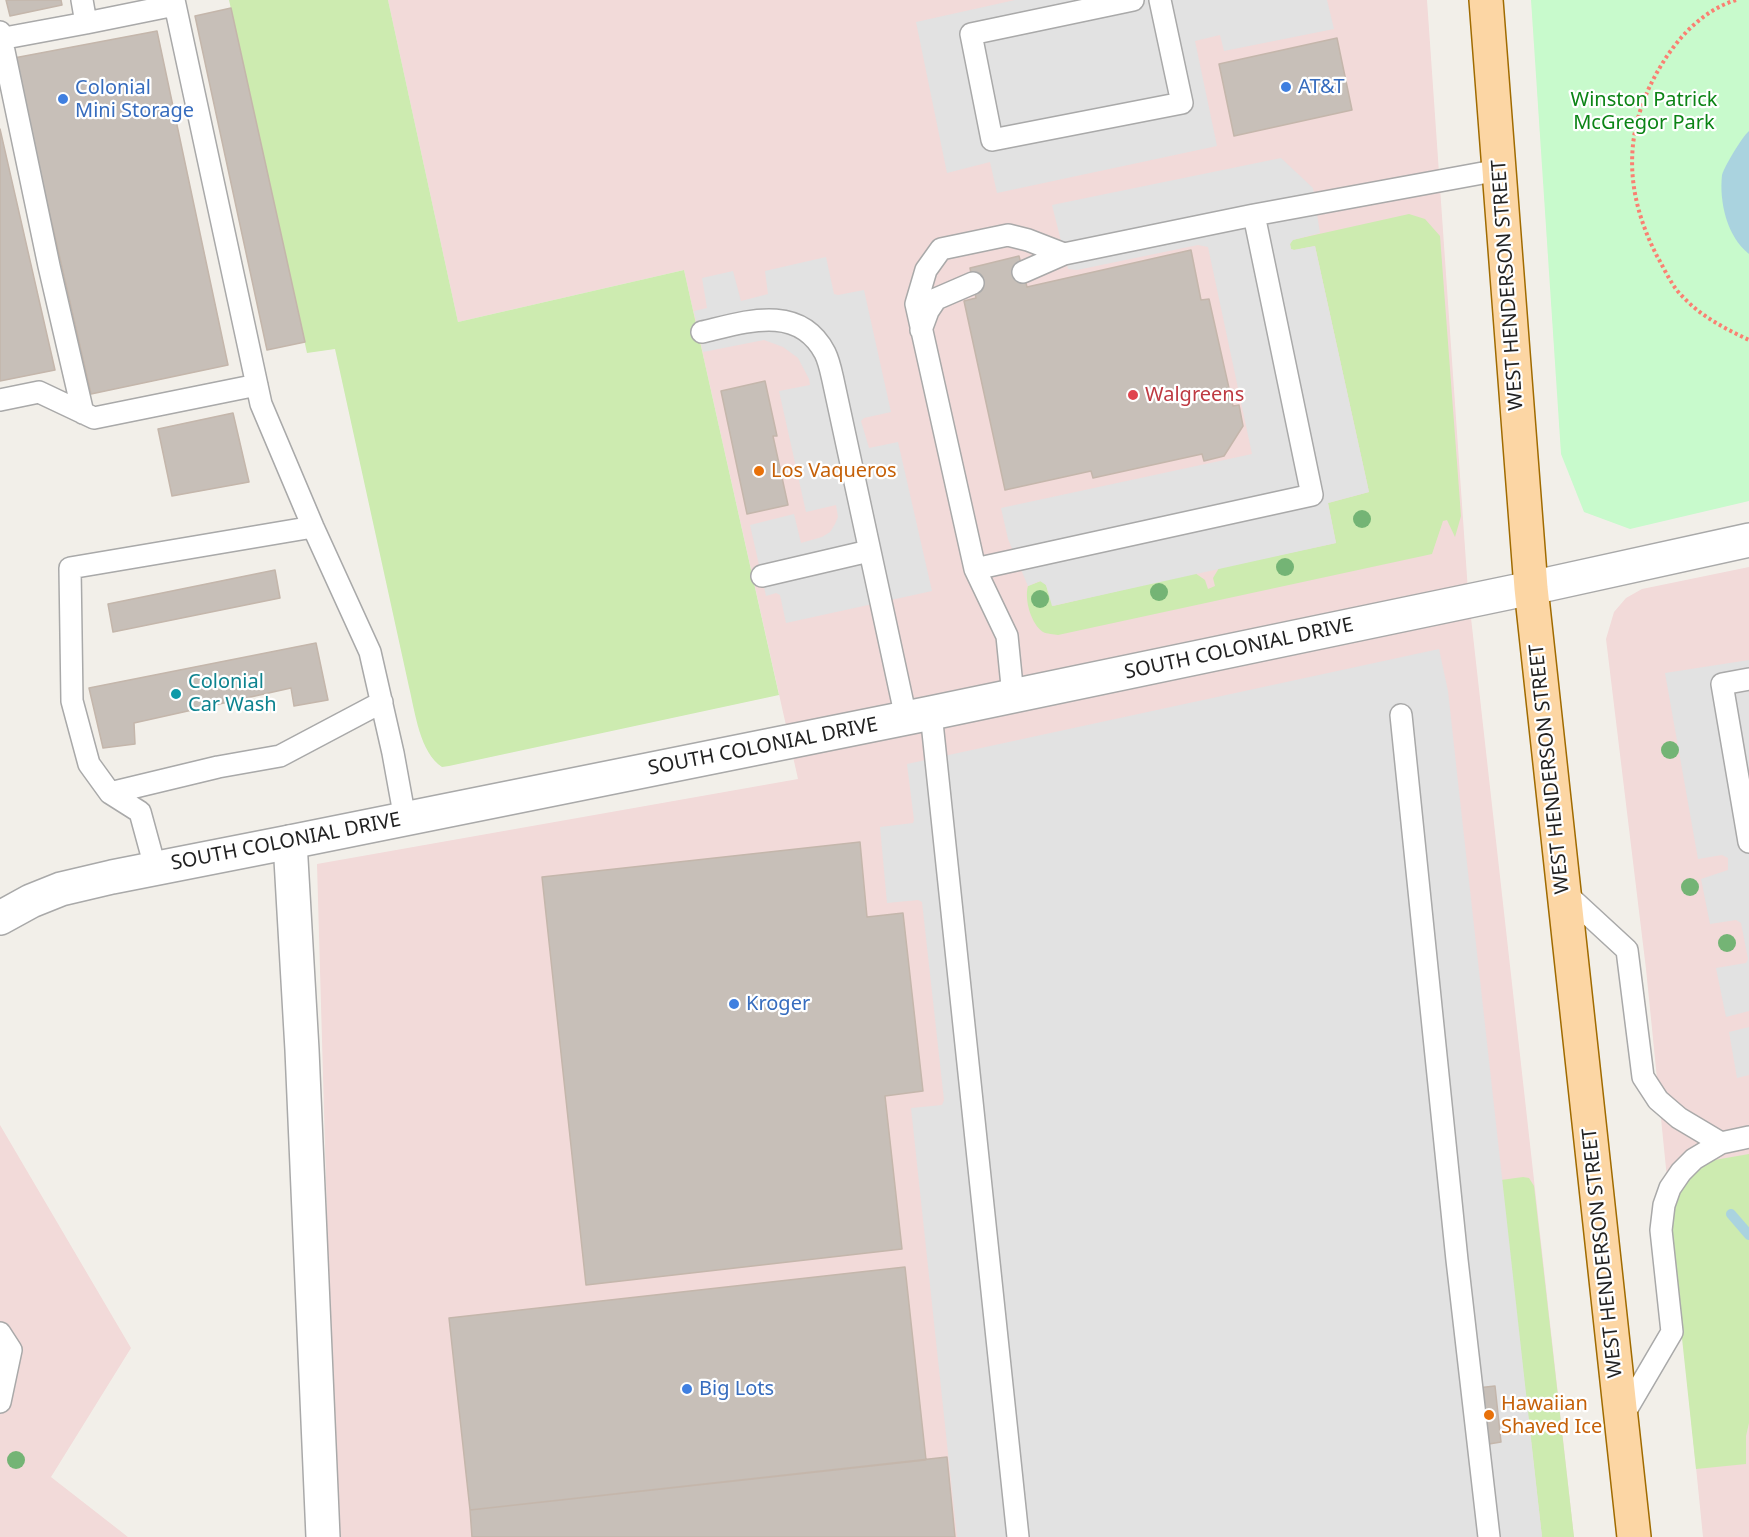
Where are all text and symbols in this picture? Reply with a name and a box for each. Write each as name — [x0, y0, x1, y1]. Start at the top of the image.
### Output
place label: AT&T — [1298, 75, 1345, 99]
place label: Colonial Mini Storage — [75, 76, 194, 123]
marker: AT&T — [1279, 80, 1293, 94]
park label: Winston Patrick McGregor Park — [1571, 88, 1717, 135]
marker: Colonial Mini Storage — [56, 92, 70, 106]
street label: WEST HENDERSON STREET — [1487, 159, 1529, 411]
place label: Walgreens — [1145, 383, 1244, 407]
marker: Walgreens — [1126, 388, 1140, 402]
place label: Los Vaqueros — [771, 459, 897, 483]
marker: Los Vaqueros — [752, 464, 766, 478]
street label: SOUTH COLONIAL DRIVE — [1122, 613, 1356, 685]
street label: WEST HENDERSON STREET — [1525, 643, 1575, 895]
place label: Colonial Car Wash — [188, 670, 277, 717]
marker: Colonial Car Wash — [169, 687, 183, 701]
street label: SOUTH COLONIAL DRIVE — [646, 713, 880, 781]
street label: SOUTH COLONIAL DRIVE — [169, 808, 403, 876]
place label: Kroger — [746, 992, 810, 1016]
marker: Kroger — [727, 997, 741, 1011]
street label: WEST HENDERSON STREET — [1578, 1127, 1628, 1379]
place label: Big Lots — [699, 1377, 774, 1401]
marker: Big Lots — [680, 1382, 694, 1396]
place label: Hawaiian Shaved Ice — [1501, 1392, 1602, 1439]
marker: Hawaiian Shaved Ice — [1482, 1408, 1496, 1422]

